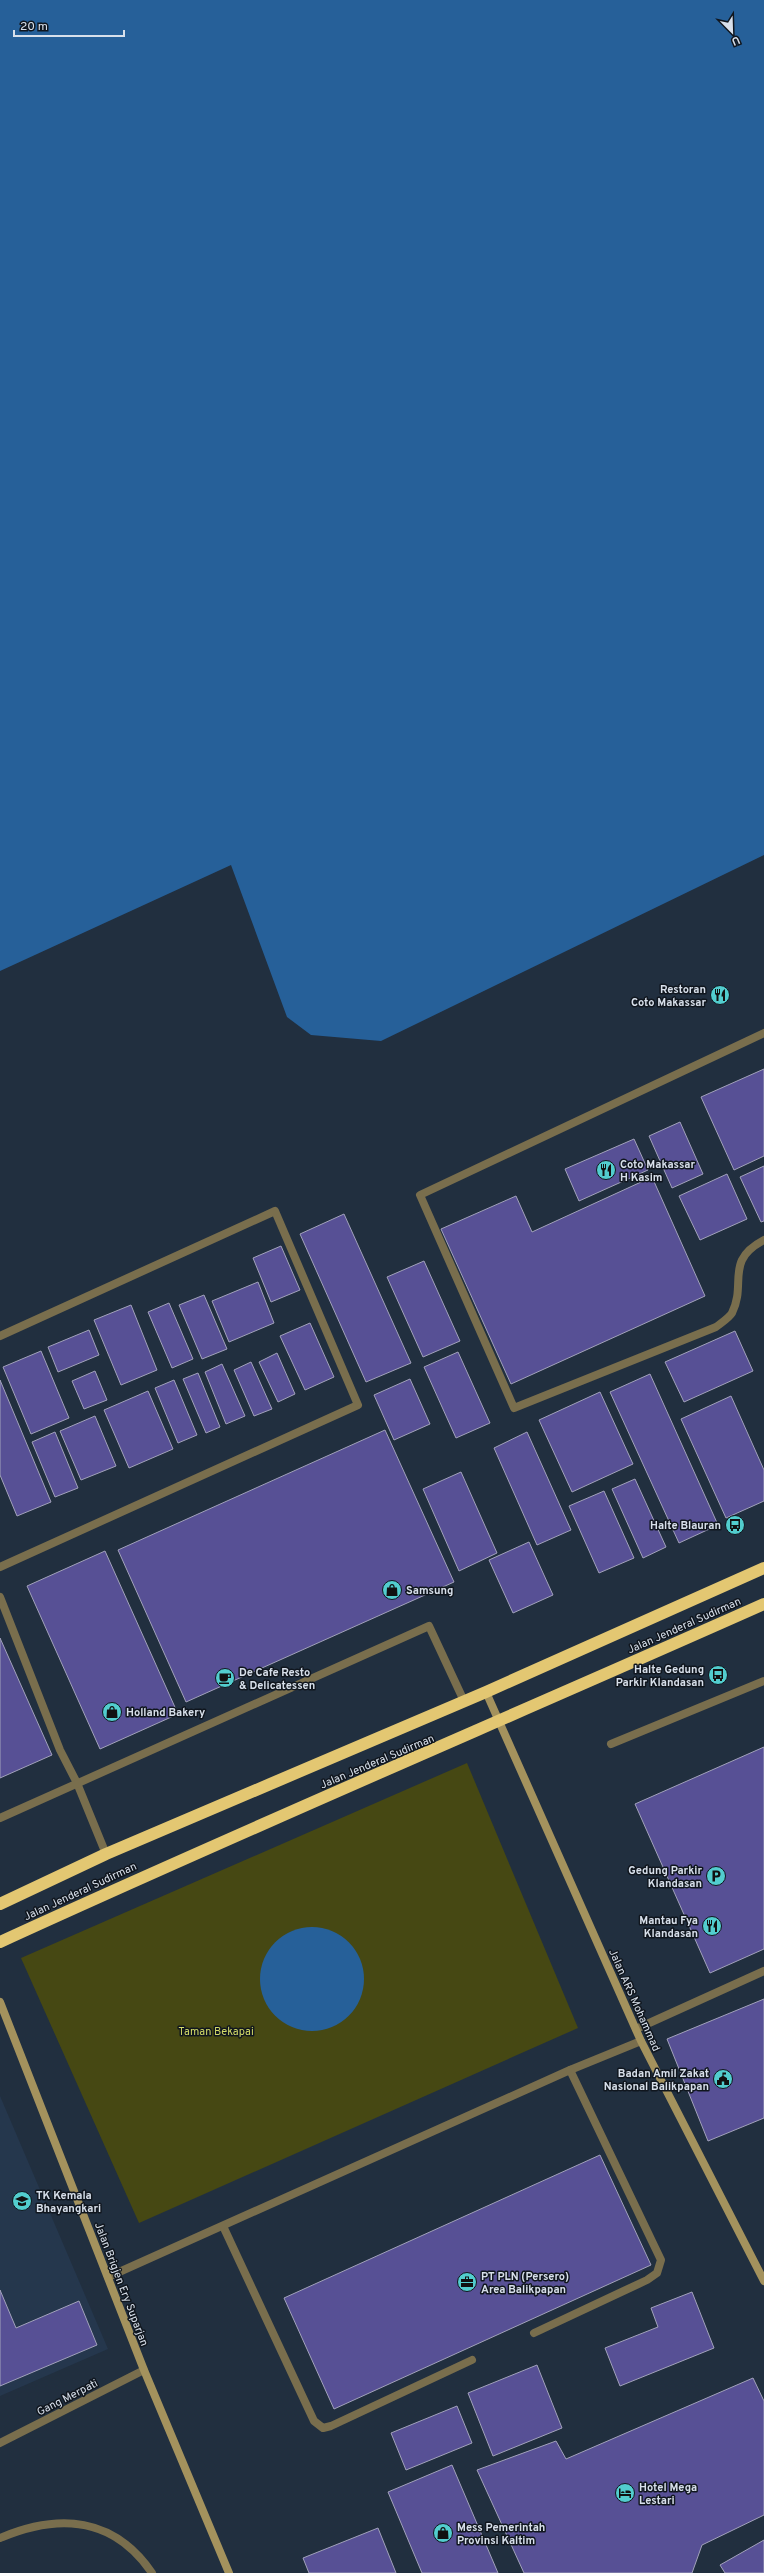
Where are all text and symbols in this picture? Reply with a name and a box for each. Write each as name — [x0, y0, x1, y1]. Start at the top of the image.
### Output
scale bar — [14, 12, 124, 38]
north arrow — [712, 12, 752, 52]
text: 20 m — [20, 19, 48, 35]
text: U — [729, 32, 742, 48]
place label: Restoran Coto Makassar — [631, 983, 706, 1010]
restaurant icon: Restoran Coto Makassar — [709, 984, 731, 1006]
place label: Coto Makassar H Kasim — [620, 1158, 695, 1185]
restaurant icon: Coto Makassar H Kasim — [595, 1159, 617, 1181]
bus stop icon: Halte Blauran — [724, 1514, 746, 1536]
place label: Halte Blauran — [650, 1519, 721, 1533]
shop icon: Samsung — [381, 1579, 403, 1601]
place label: Samsung — [406, 1584, 453, 1598]
street label: Jalan Jenderal Sudirman — [626, 1595, 743, 1657]
place label: Halte Gedung Parkir Klandasan — [616, 1663, 704, 1690]
bus stop icon: Halte Gedung Parkir Klandasan — [707, 1664, 729, 1686]
place label: De Cafe Resto & Delicatessen — [239, 1666, 315, 1693]
cafe icon: De Cafe Resto & Delicatessen — [214, 1667, 236, 1689]
shop icon: Holland Bakery — [101, 1701, 123, 1723]
place label: Holland Bakery — [126, 1706, 205, 1720]
street label: Jalan Jenderal Sudirman — [318, 1732, 437, 1792]
street label: Jalan Jenderal Sudirman — [22, 1860, 139, 1924]
place label: Gedung Parkir Klandasan — [628, 1864, 702, 1891]
parking icon: Gedung Parkir Klandasan — [705, 1865, 727, 1887]
place label: Mantau Fya Klandasan — [639, 1914, 698, 1941]
restaurant icon: Mantau Fya Klandasan — [701, 1915, 723, 1937]
street label: Jalan ARS Mohammad — [605, 1947, 663, 2054]
park label: Taman Bekapai — [178, 2025, 254, 2039]
place label: Badan Amil Zakat Nasional Balikpapan — [604, 2067, 709, 2094]
public building icon: Badan Amil Zakat Nasional Balikpapan — [712, 2068, 734, 2090]
place label: TK Kemala Bhayangkari — [36, 2189, 101, 2216]
school or university icon: TK Kemala Bhayangkari — [11, 2190, 33, 2212]
street label: Jalan Brigjen Ery Suparjan — [91, 2221, 151, 2348]
place label: PT PLN (Persero) Area Balikpapan — [481, 2270, 569, 2297]
office icon: PT PLN (Persero) Area Balikpapan — [456, 2271, 478, 2293]
street label: Gang Merpati — [35, 2377, 100, 2419]
place label: Hotel Mega Lestari — [639, 2481, 697, 2508]
hotel icon: Hotel Mega Lestari — [614, 2482, 636, 2504]
place label: Mess Pemerintah Provinsi Kaltim — [457, 2521, 545, 2548]
shop icon: Mess Pemerintah Provinsi Kaltim — [432, 2522, 454, 2544]

